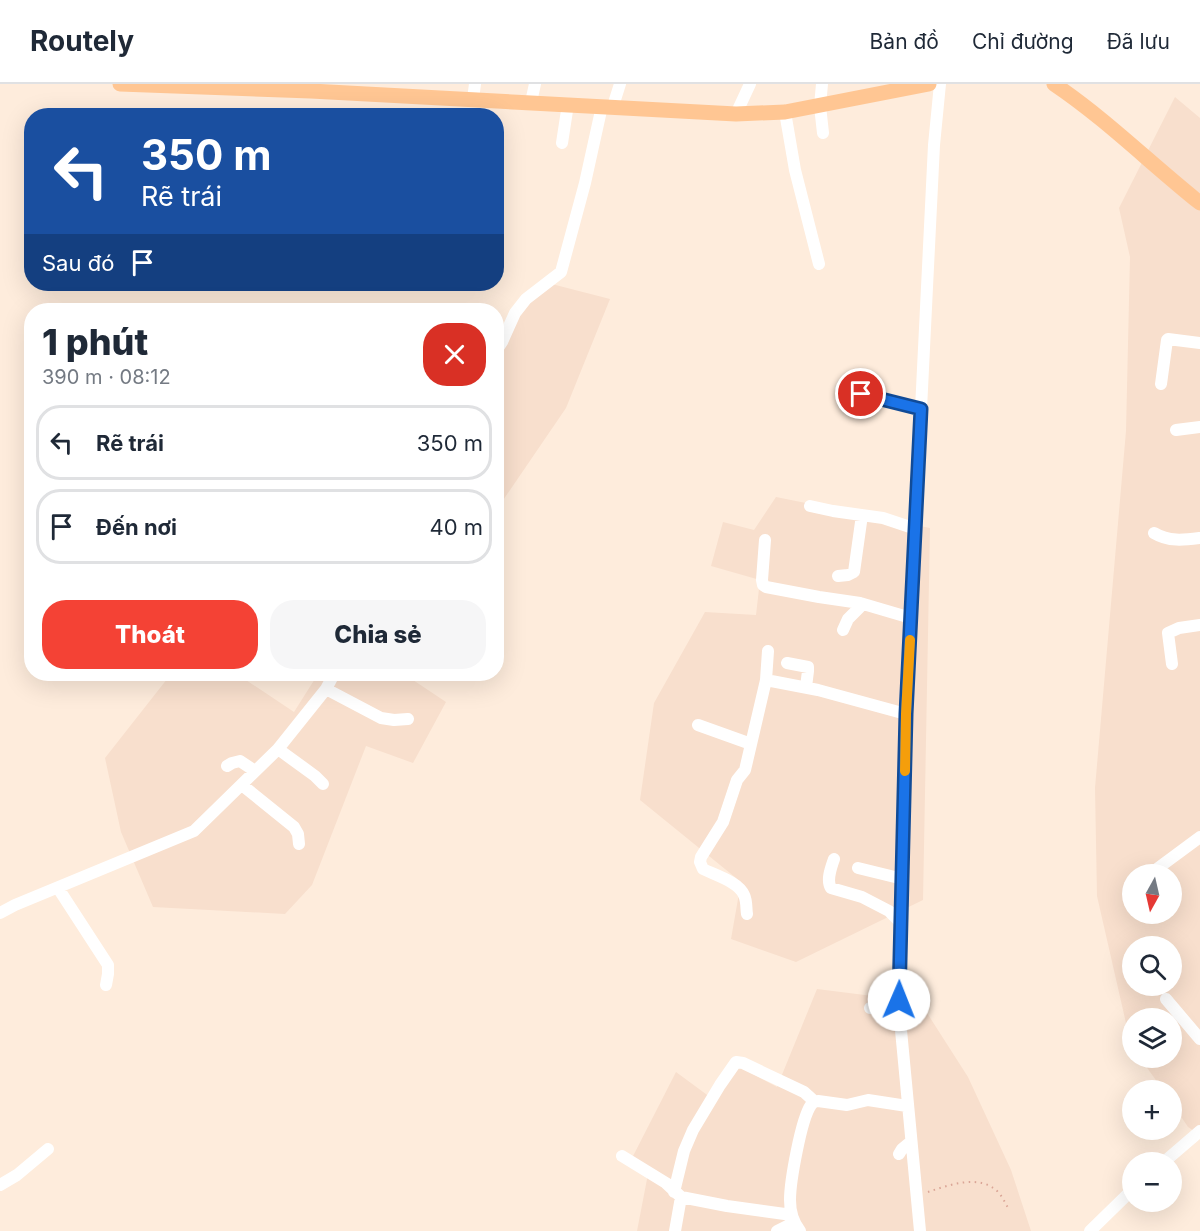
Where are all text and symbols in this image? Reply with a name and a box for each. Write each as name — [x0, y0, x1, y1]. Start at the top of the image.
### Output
text: Routely — [30, 24, 134, 58]
text: Bản đồ — [870, 29, 939, 54]
text: Chỉ đường — [972, 29, 1074, 54]
text: Đã lưu — [1107, 29, 1170, 54]
text: 350 m — [141, 129, 272, 180]
icon: left — [42, 132, 120, 210]
text: Rẽ trái — [141, 180, 222, 213]
icon: arrive — [126, 246, 159, 279]
text: Sau đó — [42, 250, 114, 276]
text: 1 phút — [42, 320, 148, 364]
button: close — [423, 323, 486, 386]
text: 390 m · 08:12 — [42, 365, 171, 389]
pin — [835, 368, 886, 419]
icon: arrive — [844, 377, 877, 410]
icon: left — [45, 426, 78, 459]
text: Rẽ trái — [96, 430, 164, 456]
text: 350 m — [417, 430, 483, 456]
icon: arrive — [45, 510, 78, 543]
text: Đến nơi — [96, 514, 177, 540]
text: 40 m — [429, 514, 483, 540]
button: Thoát — [42, 600, 258, 669]
button: Chia sẻ — [270, 600, 486, 669]
north arrow — [1122, 864, 1182, 924]
map controls — [1122, 864, 1182, 1212]
button: search — [1122, 936, 1182, 996]
position arrow — [867, 968, 931, 1032]
button: layers — [1122, 1008, 1182, 1068]
button: + — [1122, 1080, 1182, 1140]
button: − — [1122, 1152, 1182, 1212]

